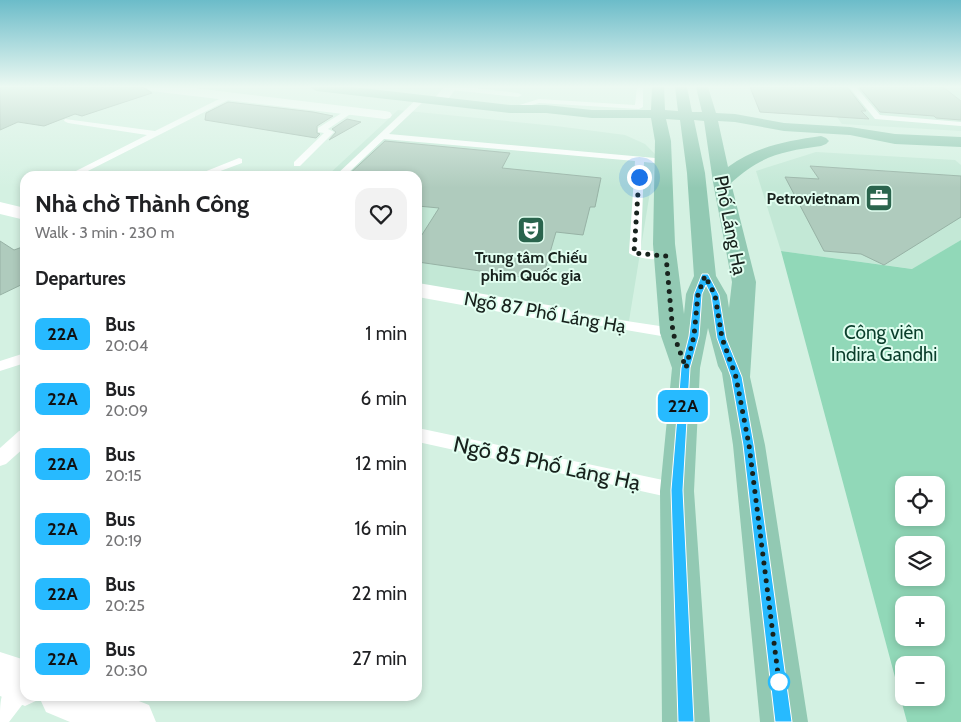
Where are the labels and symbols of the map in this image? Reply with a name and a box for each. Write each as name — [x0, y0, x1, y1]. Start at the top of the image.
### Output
your location — [627, 165, 652, 190]
street label: Phố Láng Hạ — [710, 173, 751, 277]
office icon: Petrovietnam — [864, 183, 894, 213]
place label: Petrovietnam — [767, 189, 860, 208]
theatre icon: Trung tâm Chiếu phim Quốc gia — [516, 215, 546, 245]
place label: Trung tâm Chiếu phim Quốc gia — [475, 248, 587, 285]
street label: Ngõ 87 Phố Láng Hạ — [462, 287, 628, 338]
park label: Công viên Indira Gandhi — [831, 321, 937, 366]
line badge: 22A — [654, 390, 712, 422]
street label: Ngõ 85 Phố Láng Hạ — [451, 430, 643, 497]
unlabelled marker — [768, 671, 790, 693]

